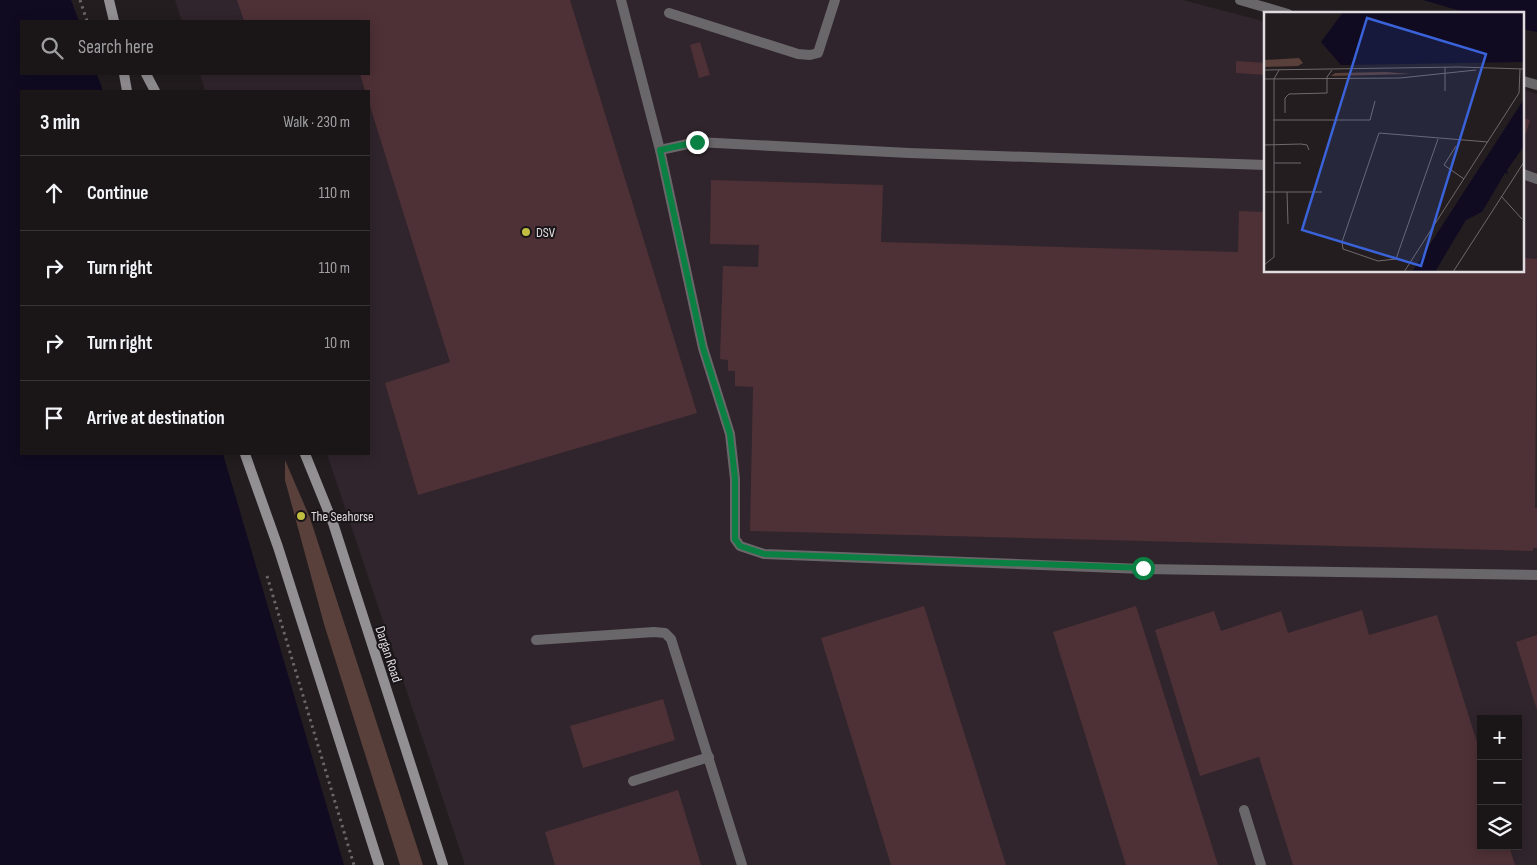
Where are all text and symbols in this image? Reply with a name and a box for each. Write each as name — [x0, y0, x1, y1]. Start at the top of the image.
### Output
inset map — [1264, 12, 1524, 272]
search box — [20, 20, 370, 75]
icon: search — [38, 34, 66, 62]
text: Search here — [78, 36, 154, 59]
text: 3 min — [40, 110, 80, 135]
text: Walk · 230 m — [283, 113, 350, 132]
route end — [686, 131, 709, 154]
icon: ahead — [40, 179, 68, 207]
text: Continue — [87, 182, 148, 205]
text: 110 m — [319, 184, 350, 203]
place label: DSV — [536, 224, 556, 241]
marker: DSV — [520, 226, 532, 238]
icon: right — [40, 254, 68, 282]
text: Turn right — [87, 257, 152, 280]
text: 110 m — [319, 259, 350, 278]
icon: right — [40, 329, 68, 357]
text: Turn right — [87, 332, 152, 355]
text: 10 m — [324, 334, 350, 353]
icon: arrive — [40, 404, 68, 432]
text: Arrive at destination — [87, 407, 225, 430]
place label: The Seahorse — [311, 508, 374, 525]
marker: The Seahorse — [295, 510, 307, 522]
route start — [1132, 557, 1155, 580]
street label: Dargan Road — [371, 624, 406, 685]
map controls — [1477, 715, 1522, 850]
button: + — [1477, 715, 1522, 760]
button: − — [1477, 760, 1522, 805]
button: layers — [1477, 805, 1522, 850]

